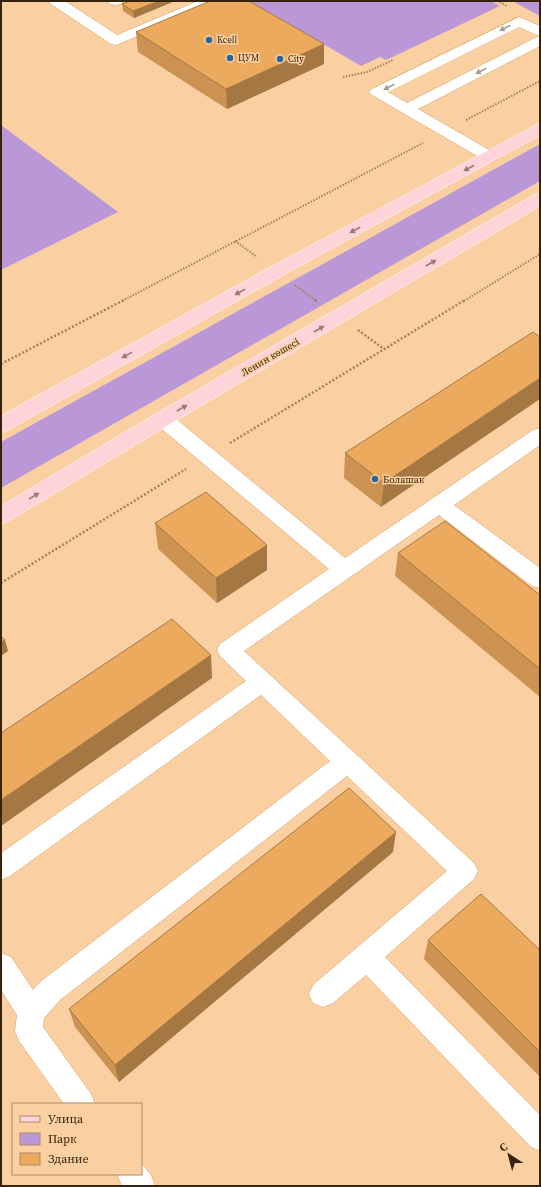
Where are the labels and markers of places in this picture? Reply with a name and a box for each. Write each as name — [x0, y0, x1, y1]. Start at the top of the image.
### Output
place label: Kcell — [217, 34, 237, 46]
marker: Kcell — [204, 35, 214, 45]
place label: ЦУМ — [238, 52, 259, 64]
marker: ЦУМ — [225, 53, 235, 63]
place label: City — [288, 53, 304, 65]
marker: City — [275, 54, 285, 64]
place label: Болашак — [383, 473, 425, 486]
marker: Болашак — [370, 474, 380, 484]

